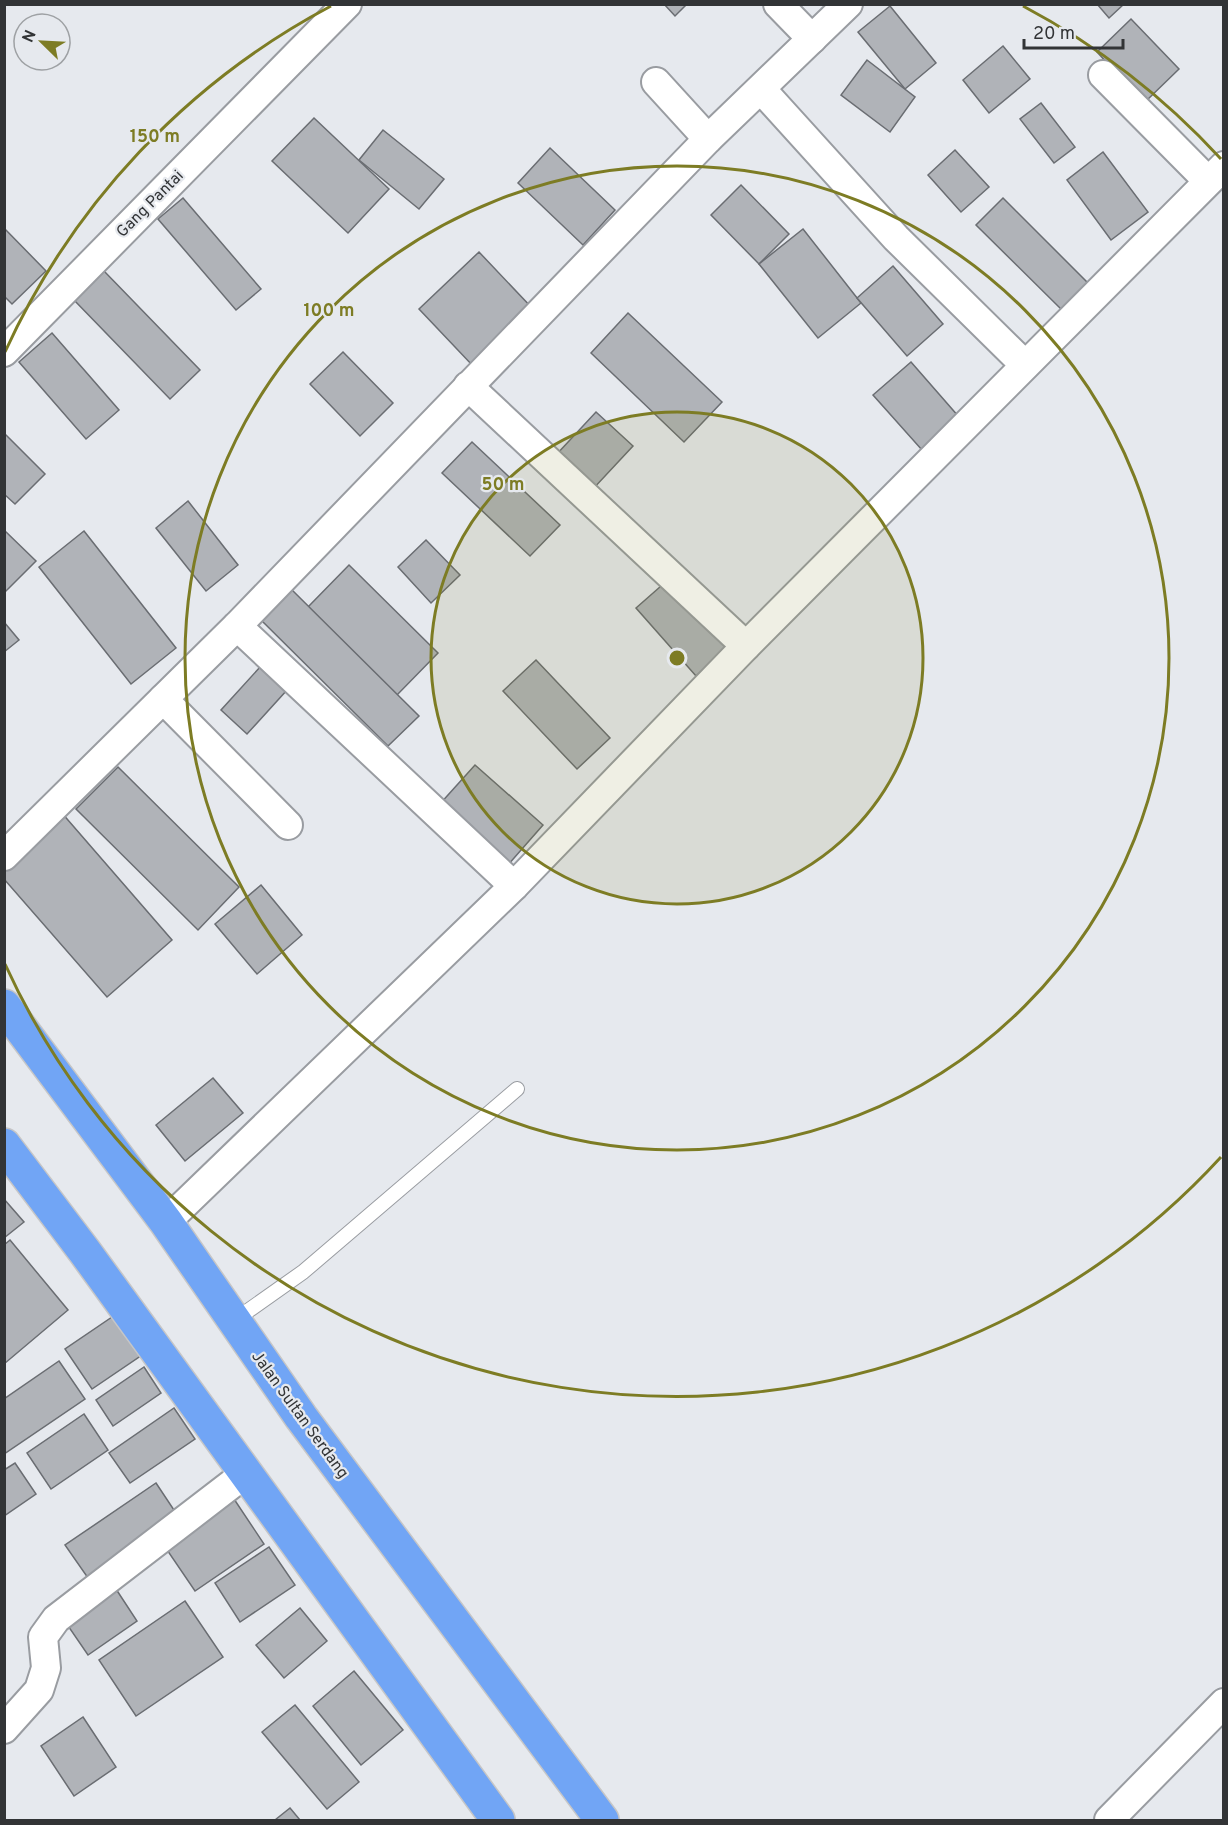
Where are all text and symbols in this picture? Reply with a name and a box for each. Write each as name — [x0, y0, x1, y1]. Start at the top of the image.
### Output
north arrow — [12, 12, 72, 72]
scale bar — [1024, 12, 1123, 50]
text: 20 m — [1033, 23, 1075, 46]
text: N — [19, 27, 42, 46]
text: 150 m — [130, 126, 180, 149]
street label: Gang Pantai — [113, 167, 188, 242]
text: 100 m — [303, 300, 355, 323]
text: 50 m — [481, 474, 525, 497]
centre of rings — [667, 648, 687, 668]
street label: Jalan Sultan Serdang — [246, 1348, 352, 1483]

